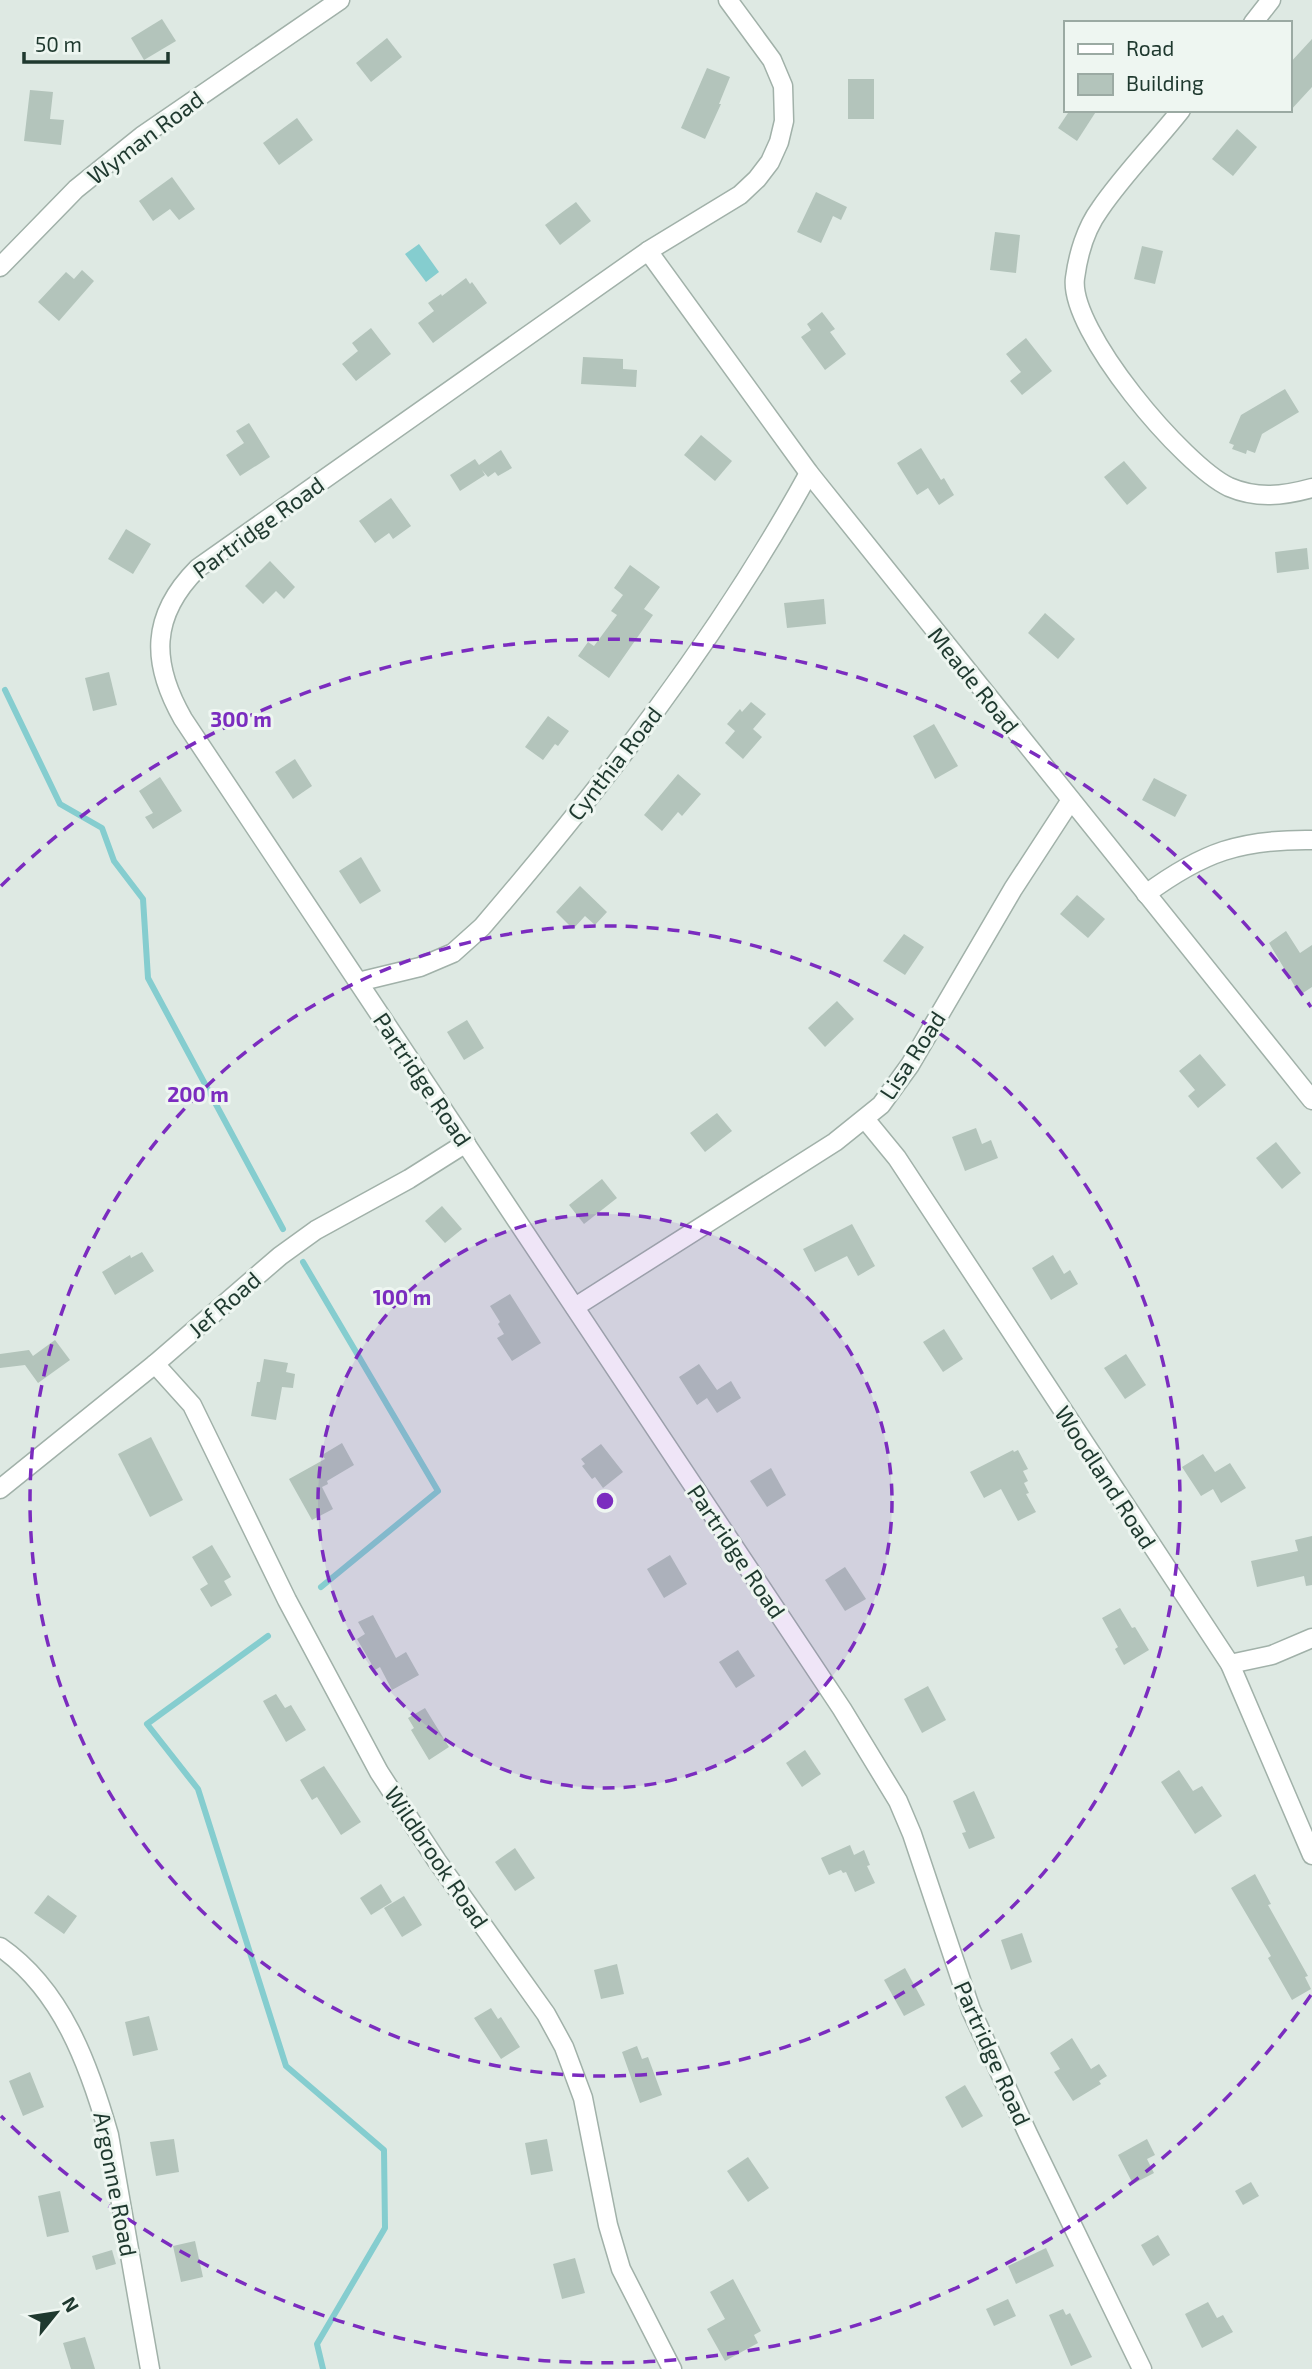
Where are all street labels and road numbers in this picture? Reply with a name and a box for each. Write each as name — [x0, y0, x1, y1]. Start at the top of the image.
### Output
street label: Wyman Road — [81, 84, 209, 190]
street label: Partridge Road — [187, 470, 329, 584]
street label: Meade Road — [923, 621, 1025, 739]
street label: Cynthia Road — [561, 700, 667, 826]
street label: Lisa Road — [873, 1005, 951, 1105]
street label: Partridge Road — [368, 1007, 478, 1151]
street label: Jef Road — [182, 1265, 266, 1343]
street label: Woodland Road — [1049, 1400, 1163, 1554]
street label: Partridge Road — [682, 1479, 792, 1623]
street label: Wildbrook Road — [379, 1781, 495, 1933]
street label: Partridge Road — [949, 1976, 1037, 2130]
street label: Argonne Road — [88, 2109, 144, 2259]

